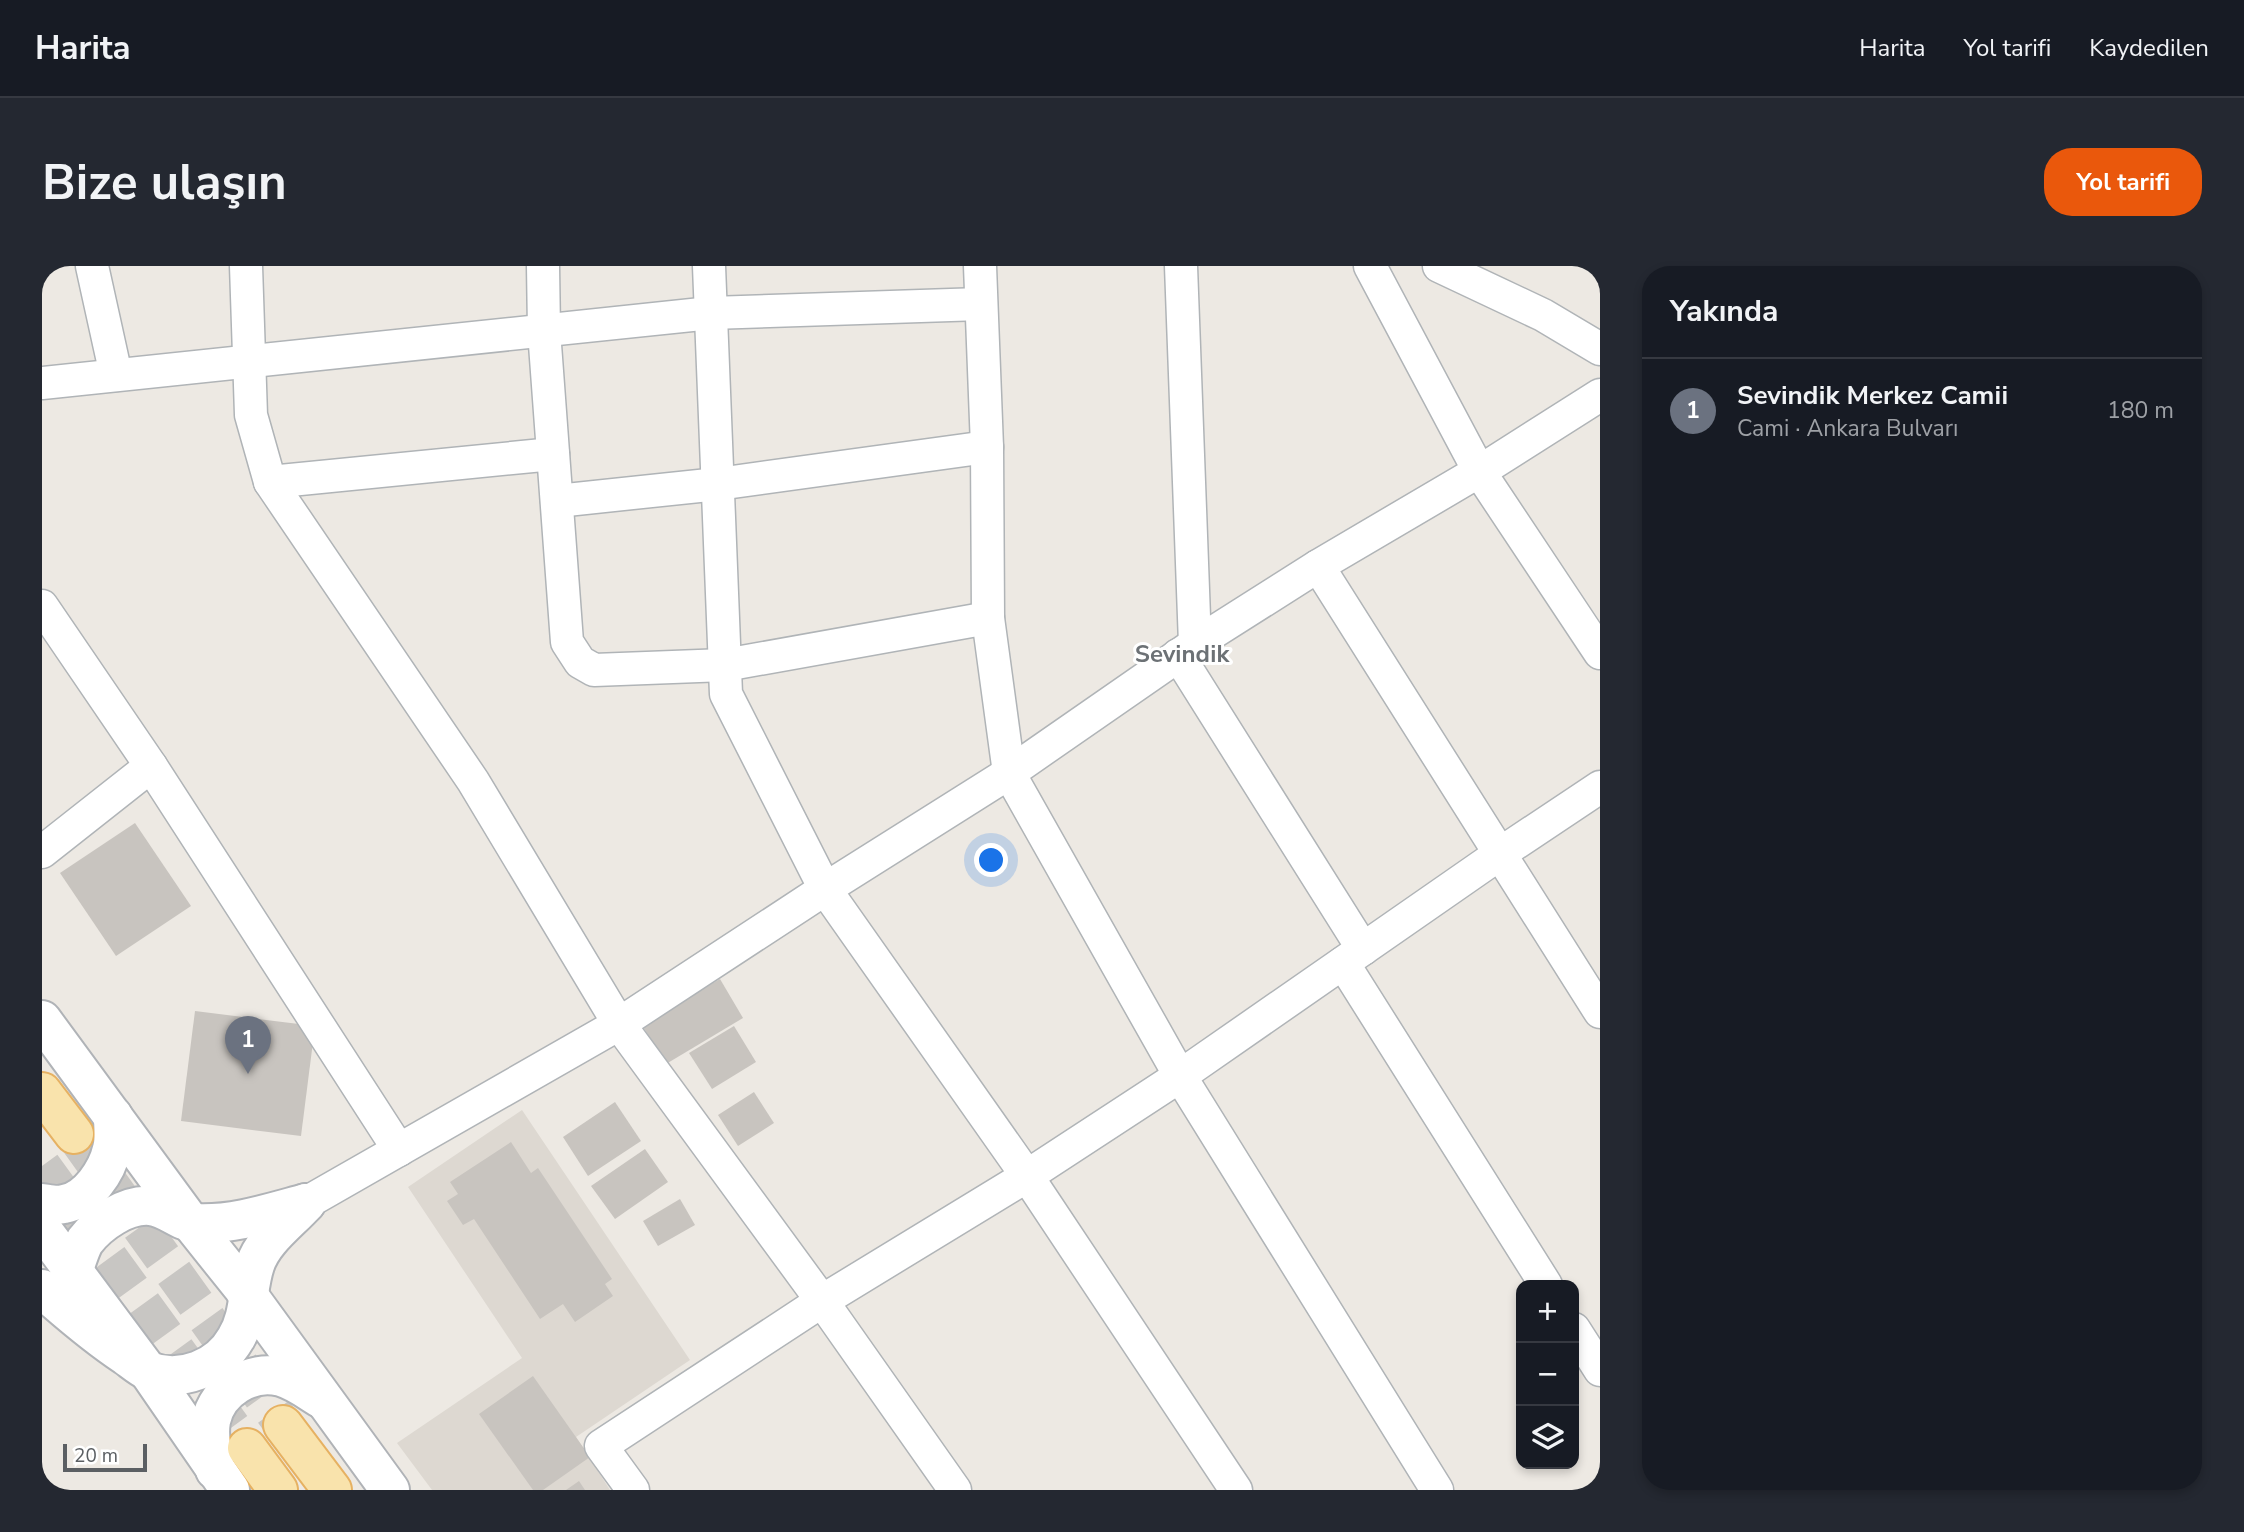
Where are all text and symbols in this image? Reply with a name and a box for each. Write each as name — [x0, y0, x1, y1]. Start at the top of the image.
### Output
text: Harita — [35, 26, 131, 71]
text: Harita — [1859, 32, 1925, 64]
text: Yol tarifi — [1963, 32, 2051, 64]
text: Kaydedilen — [2089, 32, 2209, 64]
button: Yol tarifi — [2044, 148, 2202, 216]
text: Bize ulaşın — [42, 149, 287, 216]
text: Yakında — [1670, 291, 1778, 332]
text: Sevindik Merkez Camii — [1737, 378, 2008, 413]
text: 1 — [1686, 395, 1700, 426]
text: 180 m — [2107, 395, 2174, 426]
text: Cami · Ankara Bulvarı — [1737, 413, 1958, 444]
district label: Sevindik — [1135, 638, 1230, 670]
your location — [974, 843, 1008, 877]
pin: 1 — [225, 1016, 271, 1074]
map controls — [1516, 1280, 1579, 1469]
button: + — [1516, 1280, 1579, 1343]
button: − — [1516, 1343, 1579, 1406]
button: layers — [1516, 1406, 1579, 1469]
scale bar — [63, 1441, 147, 1473]
text: 20 m — [74, 1443, 118, 1469]

